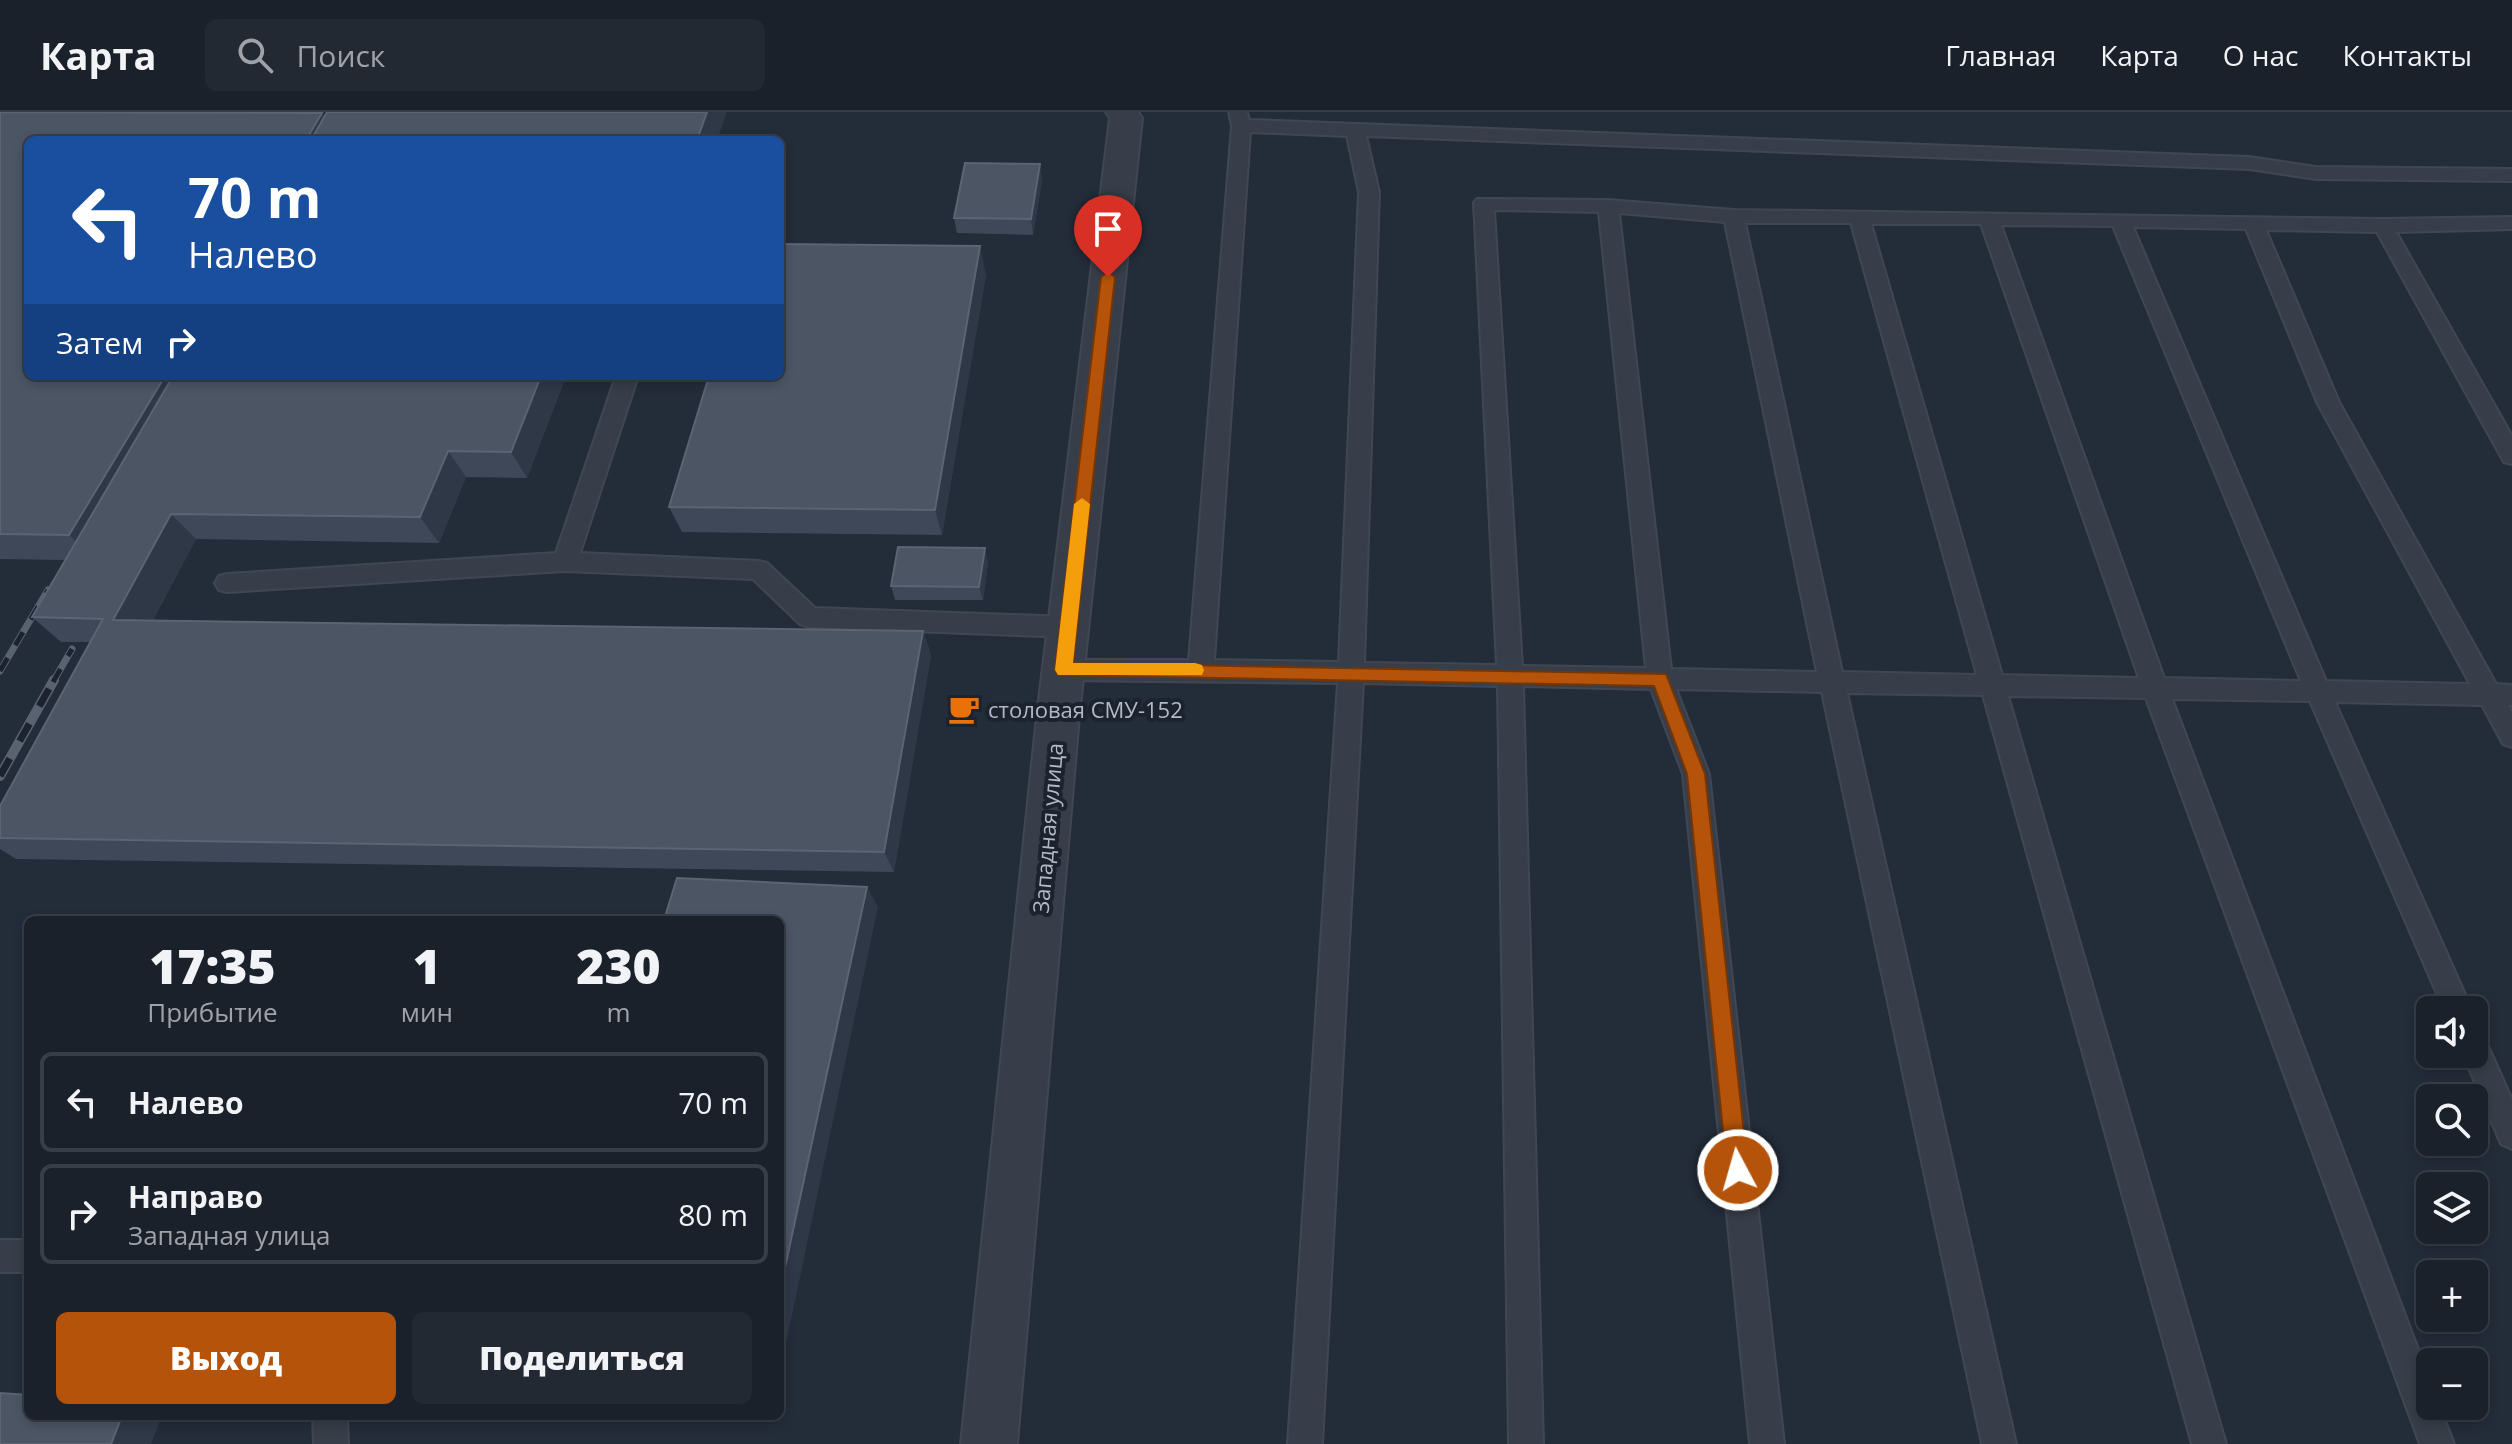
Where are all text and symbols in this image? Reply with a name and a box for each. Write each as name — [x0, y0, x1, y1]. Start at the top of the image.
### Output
search box — [205, 19, 765, 91]
text: Карта — [40, 29, 157, 81]
icon: search — [233, 33, 277, 77]
text: Поиск — [297, 35, 385, 76]
text: Главная — [1945, 36, 2056, 74]
text: Карта — [2100, 36, 2179, 74]
text: О нас — [2223, 36, 2298, 74]
text: Контакты — [2342, 36, 2472, 74]
text: 70 m — [188, 158, 322, 234]
icon: left — [56, 168, 160, 272]
pin — [1074, 195, 1142, 277]
icon: arrive — [1086, 207, 1130, 251]
text: Налево — [188, 230, 318, 279]
icon: right — [159, 320, 203, 364]
text: Затем — [56, 322, 143, 363]
cafe icon: столовая СМУ-152 — [947, 692, 981, 726]
place label: столовая СМУ-152 — [988, 694, 1183, 724]
street label: Западная улица — [1025, 741, 1069, 915]
text: 17:35 — [149, 933, 276, 998]
text: 1 — [413, 933, 441, 998]
text: 230 — [576, 933, 661, 998]
text: Прибытие — [147, 994, 278, 1030]
text: мин — [401, 994, 453, 1030]
text: m — [606, 994, 630, 1030]
map controls — [2416, 996, 2488, 1420]
button: sound — [2416, 996, 2488, 1068]
icon: left — [60, 1080, 104, 1124]
text: Налево — [128, 1082, 244, 1123]
text: 70 m — [678, 1082, 748, 1123]
button: search — [2416, 1084, 2488, 1156]
position arrow — [1696, 1128, 1780, 1212]
button: layers — [2416, 1172, 2488, 1244]
text: Направо — [128, 1176, 263, 1217]
icon: right — [60, 1192, 104, 1236]
text: 80 m — [678, 1194, 748, 1235]
text: Западная улица — [128, 1217, 330, 1253]
button: + — [2416, 1260, 2488, 1332]
button: Выход — [56, 1312, 396, 1404]
button: Поделиться — [412, 1312, 752, 1404]
button: − — [2416, 1348, 2488, 1420]

